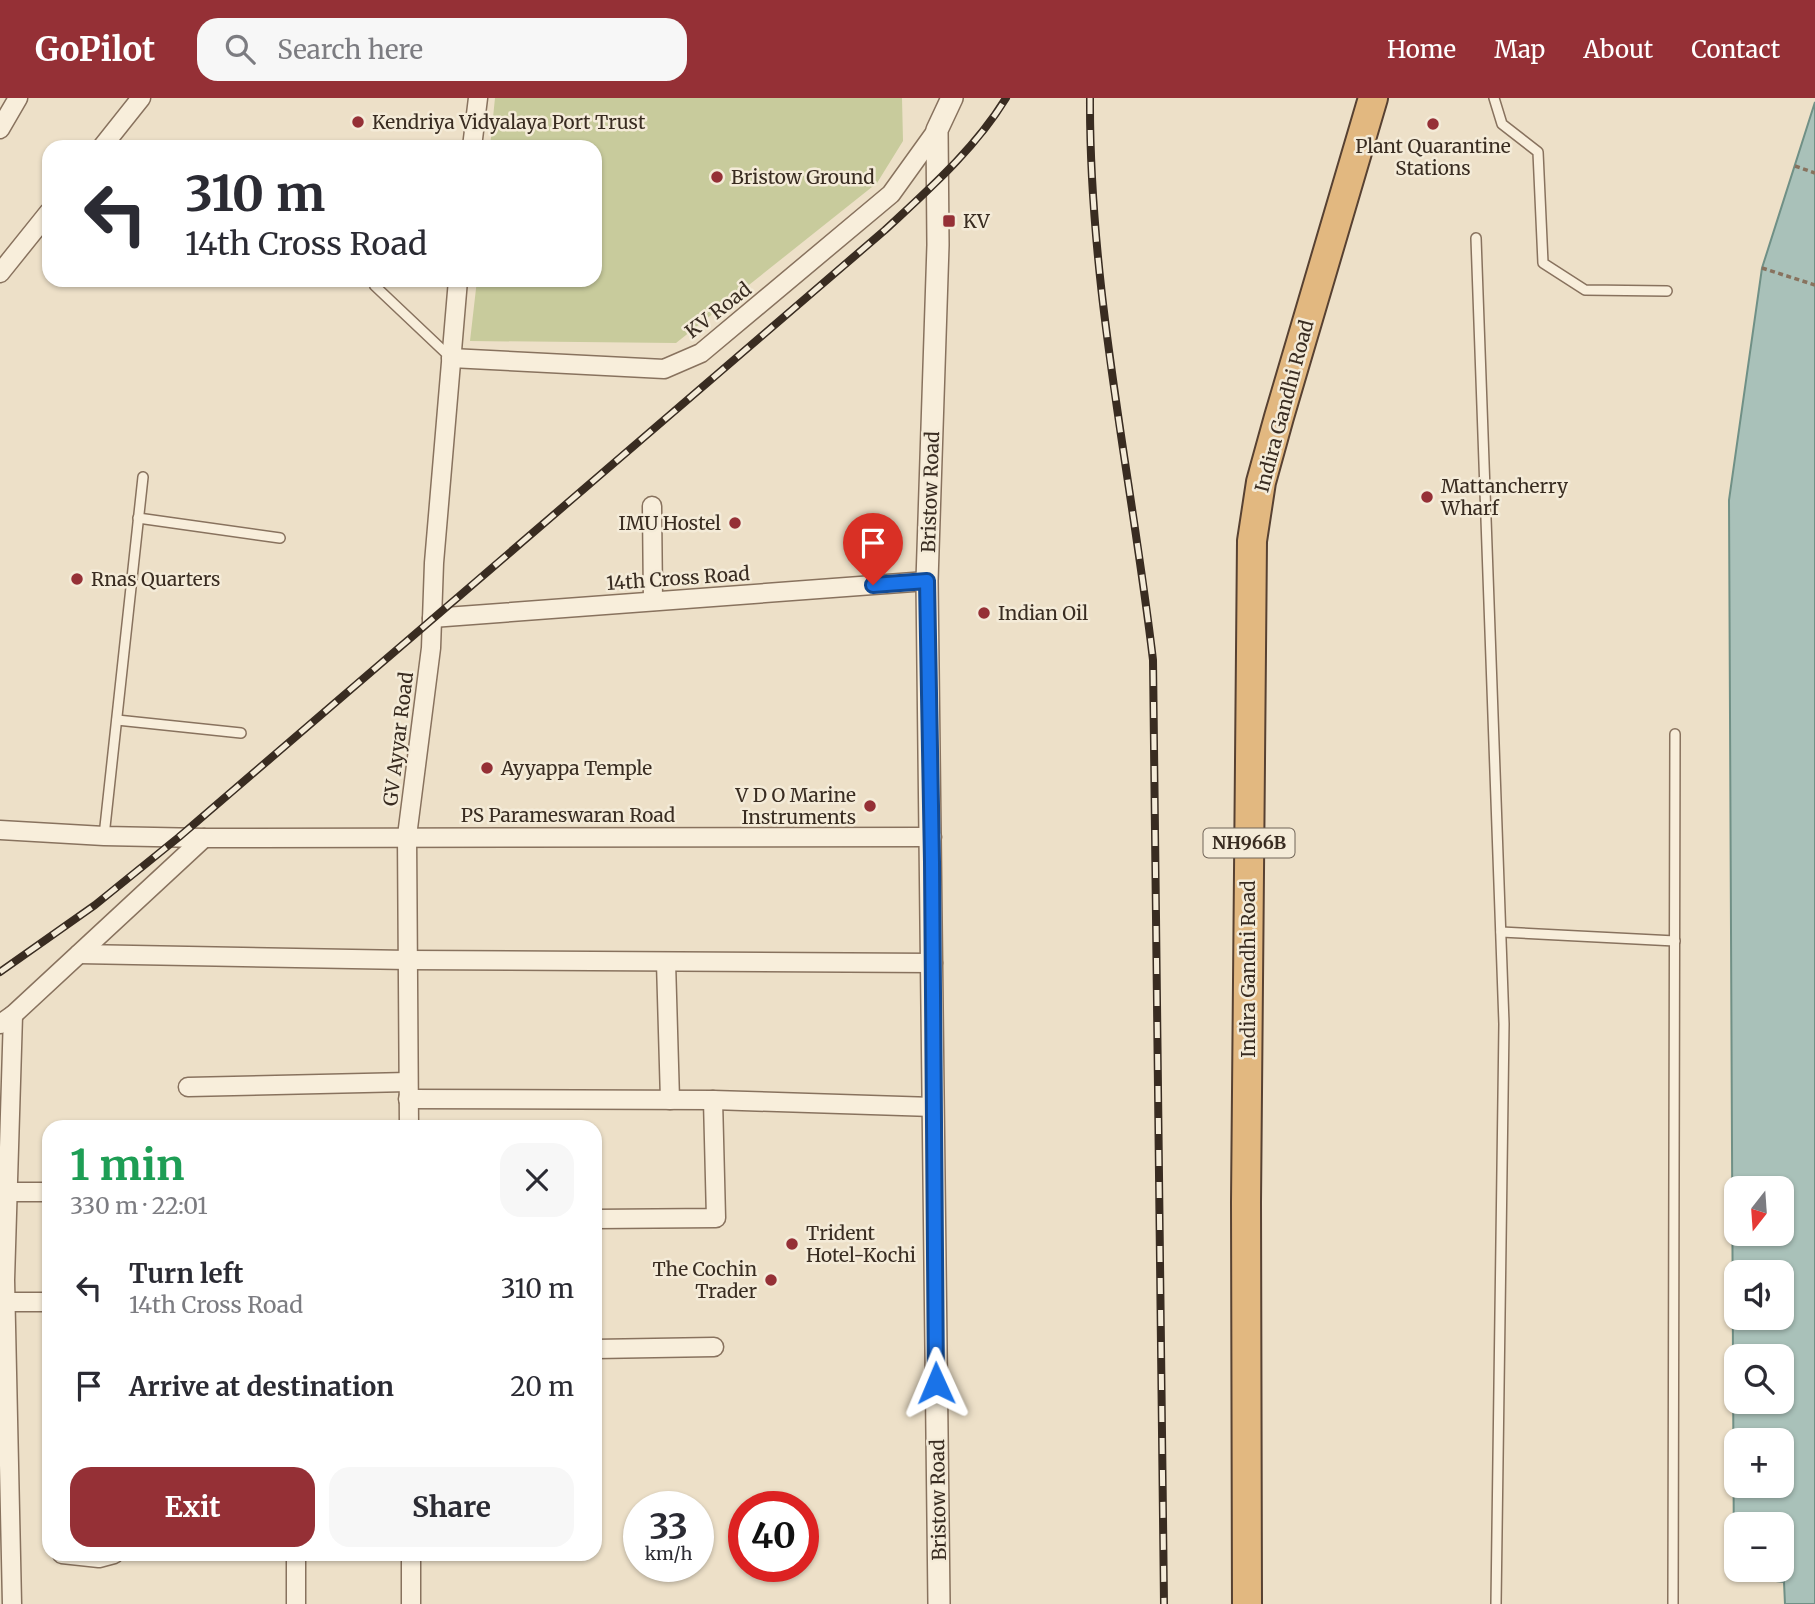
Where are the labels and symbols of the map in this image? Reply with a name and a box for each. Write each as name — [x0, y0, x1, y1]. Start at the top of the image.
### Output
place label: Kendriya Vidyalaya Port Trust — [372, 110, 646, 134]
marker: Kendriya Vidyalaya Port Trust — [350, 114, 366, 130]
marker: Plant Quarantine Stations — [1425, 116, 1441, 132]
place label: Plant Quarantine Stations — [1355, 134, 1511, 180]
place label: Bristow Ground — [731, 165, 875, 189]
marker: Bristow Ground — [709, 169, 725, 185]
place label: KV — [963, 209, 991, 233]
marker: KV — [941, 213, 957, 229]
street label: KV Road — [680, 277, 756, 343]
street label: Indira Gandhi Road — [1249, 317, 1319, 495]
street label: Bristow Road — [916, 431, 944, 553]
place label: Mattancherry Wharf — [1440, 474, 1568, 520]
marker: Mattancherry Wharf — [1419, 489, 1435, 505]
place label: IMU Hostel — [619, 511, 721, 535]
pin — [843, 513, 903, 585]
marker: IMU Hostel — [727, 515, 743, 531]
street label: 14th Cross Road — [605, 561, 751, 595]
place label: Rnas Quarters — [91, 567, 220, 591]
marker: Rnas Quarters — [69, 571, 85, 587]
place label: Indian Oil — [998, 601, 1088, 625]
marker: Indian Oil — [976, 605, 992, 621]
street label: GV Ayyar Road — [378, 671, 418, 807]
place label: Ayyappa Temple — [500, 756, 652, 780]
marker: Ayyappa Temple — [479, 760, 495, 776]
place label: V D O Marine Instruments — [735, 783, 856, 829]
marker: V D O Marine Instruments — [862, 798, 878, 814]
street label: PS Parameswaran Road — [461, 803, 675, 827]
road number: NH966B — [1204, 828, 1294, 858]
street label: Indira Gandhi Road — [1236, 880, 1260, 1058]
north arrow — [1724, 1176, 1794, 1246]
place label: Trident Hotel-Kochi — [806, 1221, 916, 1267]
marker: Trident Hotel-Kochi — [784, 1236, 800, 1252]
place label: The Cochin Trader — [652, 1257, 757, 1303]
marker: The Cochin Trader — [763, 1272, 779, 1288]
position arrow — [899, 1346, 973, 1420]
street label: Bristow Road — [925, 1439, 951, 1561]
speed limit sign: 40 — [728, 1491, 819, 1582]

